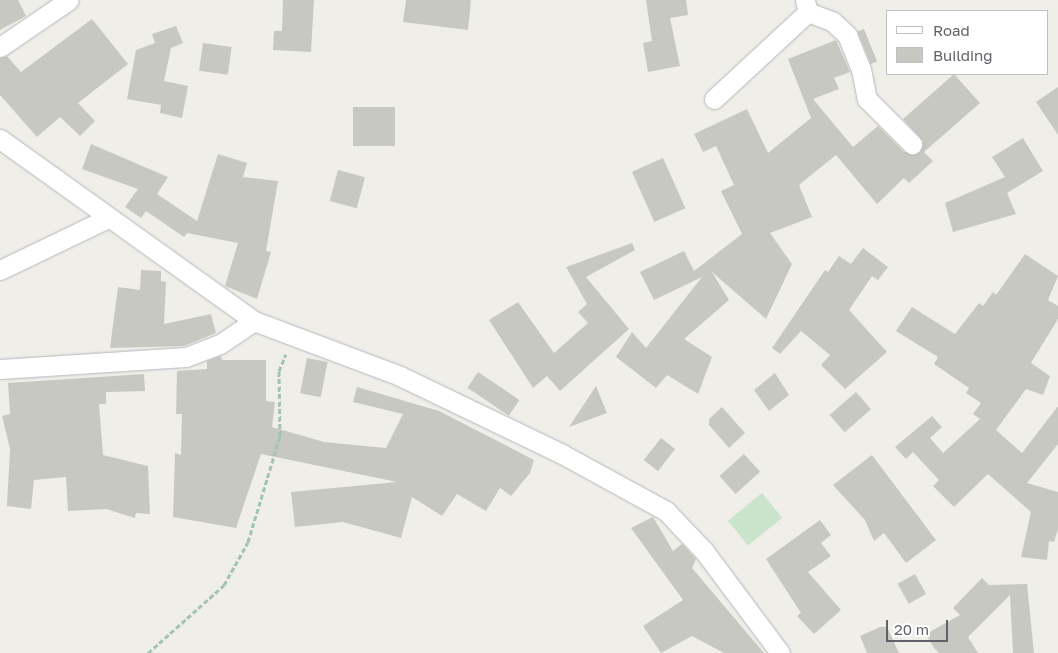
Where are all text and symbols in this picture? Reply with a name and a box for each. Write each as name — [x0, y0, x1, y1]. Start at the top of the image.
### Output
legend — [886, 10, 1048, 75]
text: Road — [933, 21, 970, 39]
text: Building — [933, 46, 993, 64]
scale bar — [888, 610, 950, 642]
text: 20 m — [894, 620, 929, 638]

